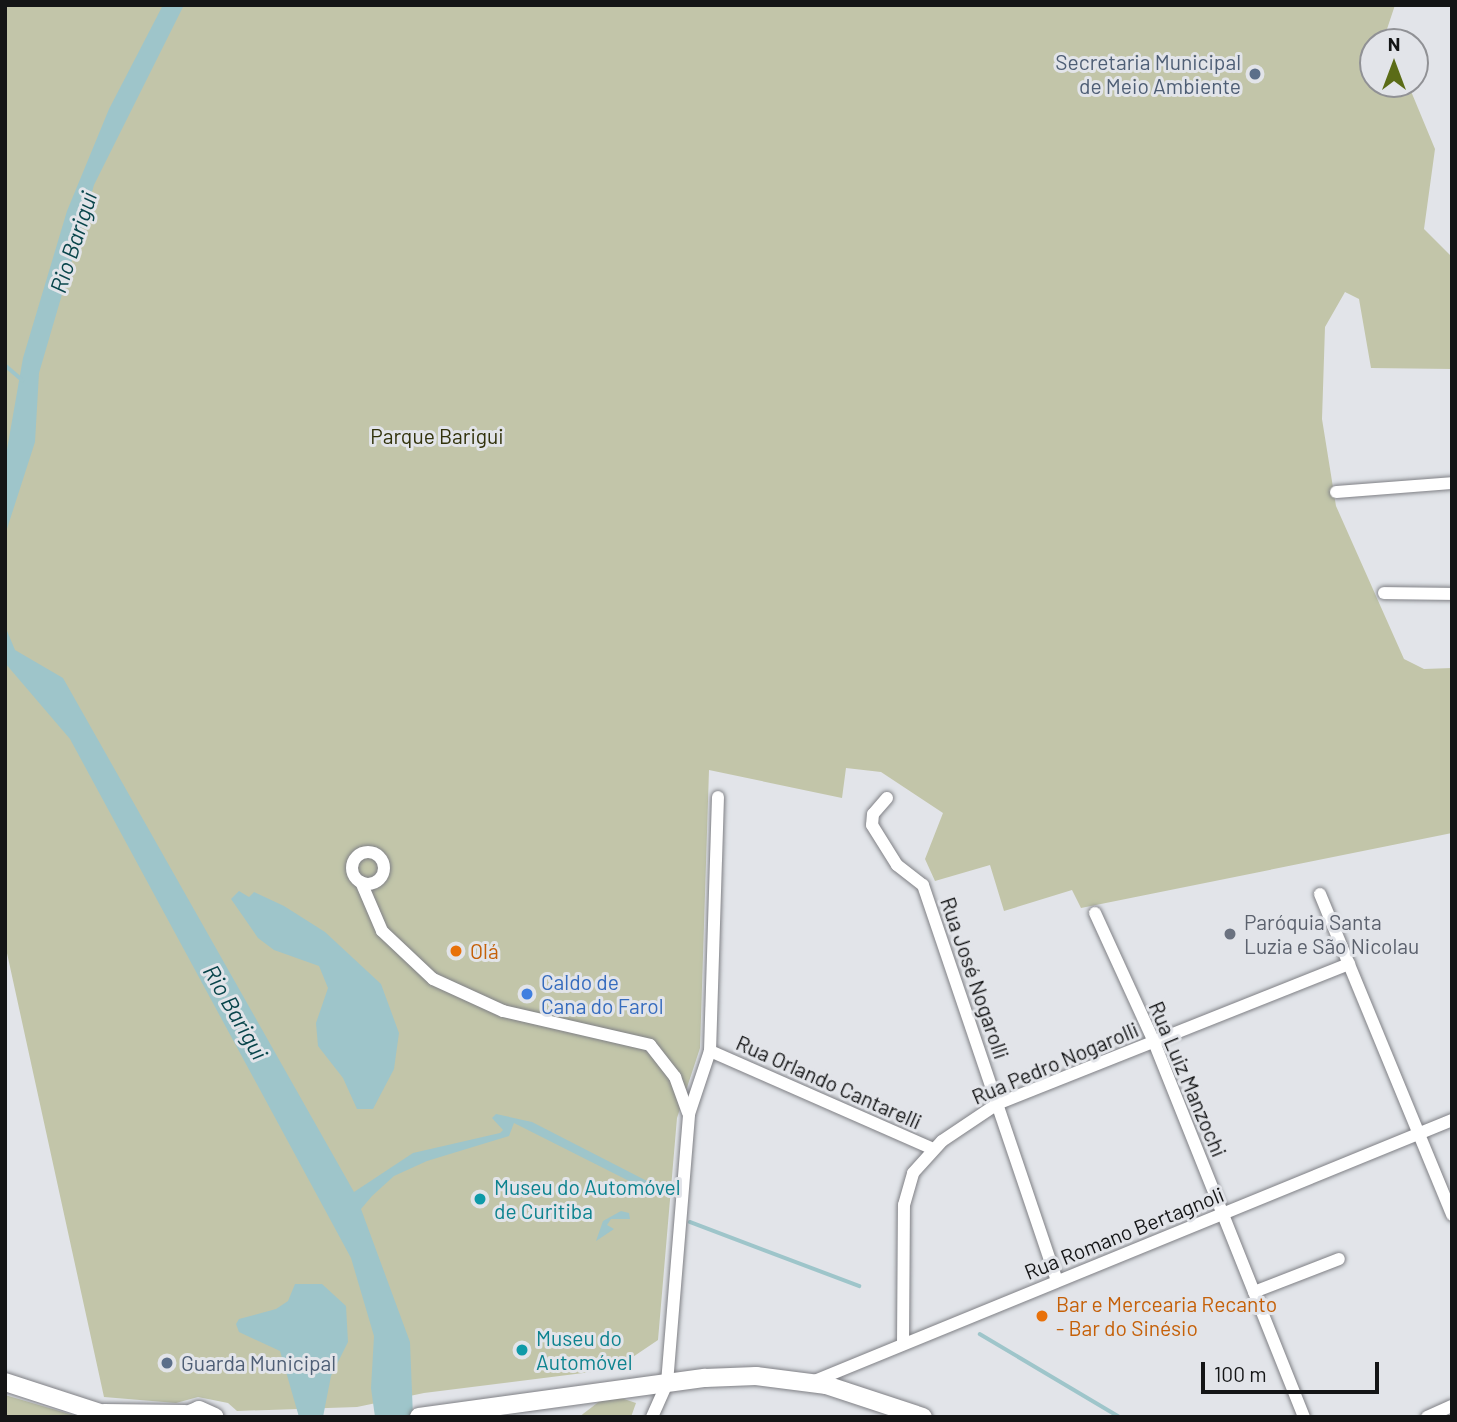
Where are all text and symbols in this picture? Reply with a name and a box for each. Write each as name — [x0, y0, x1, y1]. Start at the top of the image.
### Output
north arrow — [1359, 28, 1429, 98]
text: N — [1388, 32, 1400, 55]
place label: Secretaria Municipal de Meio Ambiente — [1055, 49, 1241, 99]
marker: Secretaria Municipal de Meio Ambiente — [1247, 66, 1263, 82]
water label: Rio Barigui — [44, 188, 102, 296]
park label: Parque Barigui — [370, 423, 504, 449]
street label: Rua José Nogarolli — [935, 894, 1015, 1062]
place label: Paróquia Santa Luzia e São Nicolau — [1244, 909, 1419, 959]
marker: Paróquia Santa Luzia e São Nicolau — [1222, 926, 1238, 942]
place label: Olá — [470, 938, 499, 964]
marker: Olá — [448, 943, 464, 959]
water label: Rio Barigui — [198, 960, 274, 1064]
place label: Caldo de Cana do Farol — [541, 969, 663, 1019]
marker: Caldo de Cana do Farol — [519, 986, 535, 1002]
street label: Rua Luiz Manzochi — [1144, 997, 1232, 1161]
street label: Rua Pedro Nogarolli — [968, 1017, 1142, 1109]
street label: Rua Orlando Cantarelli — [732, 1030, 926, 1134]
place label: Museu do Automóvel de Curitiba — [494, 1174, 681, 1224]
street label: Rua Romano Bertagnoli — [1021, 1181, 1227, 1285]
marker: Museu do Automóvel de Curitiba — [472, 1191, 488, 1207]
place label: Bar e Mercearia Recanto - Bar do Sinésio — [1056, 1291, 1277, 1341]
marker: Bar e Mercearia Recanto - Bar do Sinésio — [1034, 1308, 1050, 1324]
place label: Museu do Automóvel — [536, 1325, 632, 1375]
marker: Museu do Automóvel — [514, 1342, 530, 1358]
scale bar — [1205, 1348, 1384, 1392]
place label: Guarda Municipal — [181, 1350, 336, 1376]
marker: Guarda Municipal — [159, 1355, 175, 1371]
text: 100 m — [1214, 1361, 1267, 1386]

